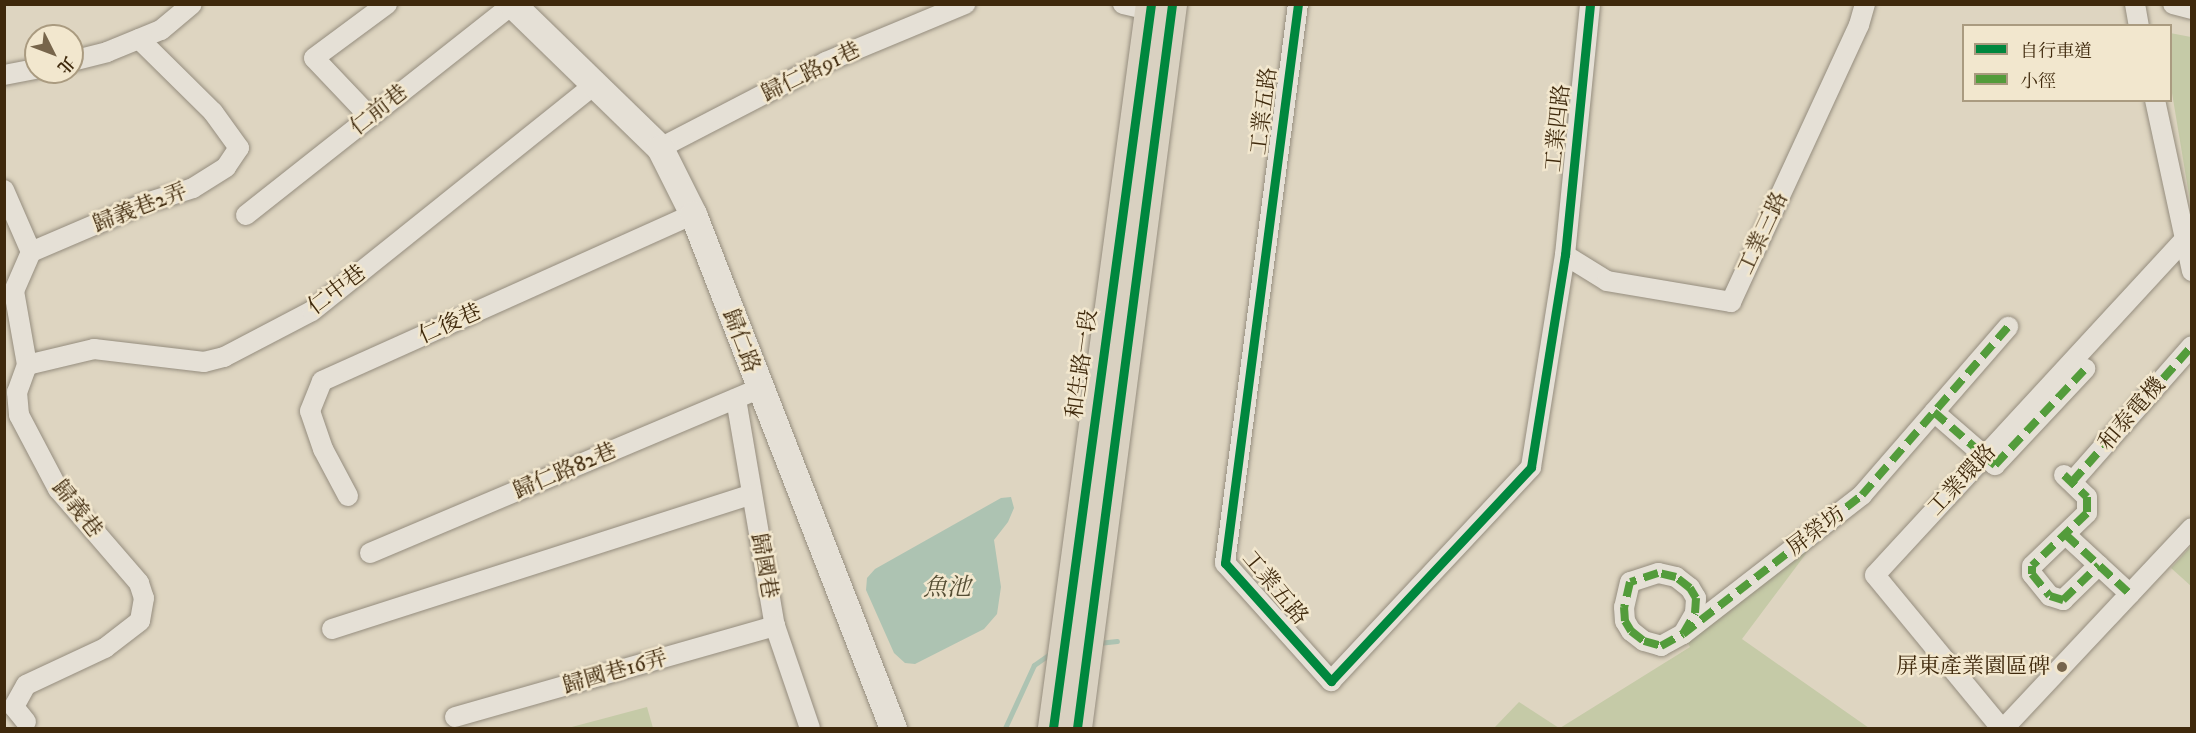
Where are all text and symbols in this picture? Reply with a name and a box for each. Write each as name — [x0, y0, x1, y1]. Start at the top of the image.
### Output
north arrow — [24, 24, 84, 84]
legend — [1962, 24, 2172, 102]
street label: 歸仁路91巷 — [757, 37, 865, 107]
text: 自行車道 — [2020, 41, 2092, 63]
text: 北 — [53, 52, 79, 77]
street label: 工業五路 — [1246, 66, 1282, 156]
text: 小徑 — [2020, 71, 2056, 93]
street label: 仁前巷 — [345, 79, 413, 141]
street label: 工業四路 — [1540, 83, 1576, 173]
street label: 歸義巷2弄 — [89, 178, 191, 238]
street label: 工業三路 — [1732, 188, 1794, 278]
street label: 仁中巷 — [303, 260, 371, 320]
street label: 仁後巷 — [414, 299, 486, 349]
street label: 歸仁路 — [717, 305, 765, 377]
street label: 和生路一段 — [1061, 308, 1103, 420]
street label: 和泰電機 — [2093, 372, 2171, 456]
street label: 歸仁路82巷 — [509, 437, 621, 505]
street label: 工業環路 — [1922, 439, 2002, 521]
street label: 歸義巷 — [46, 475, 108, 543]
street label: 屏榮坊 — [1782, 501, 1850, 561]
street label: 歸國巷 — [745, 531, 783, 601]
street label: 工業五路 — [1237, 546, 1313, 630]
water label: 魚池 — [923, 575, 971, 603]
street label: 歸國巷16弄 — [560, 645, 670, 699]
place label: 屏東產業園區碑 — [1896, 654, 2050, 680]
marker: 屏東產業園區碑 — [2055, 660, 2069, 674]

